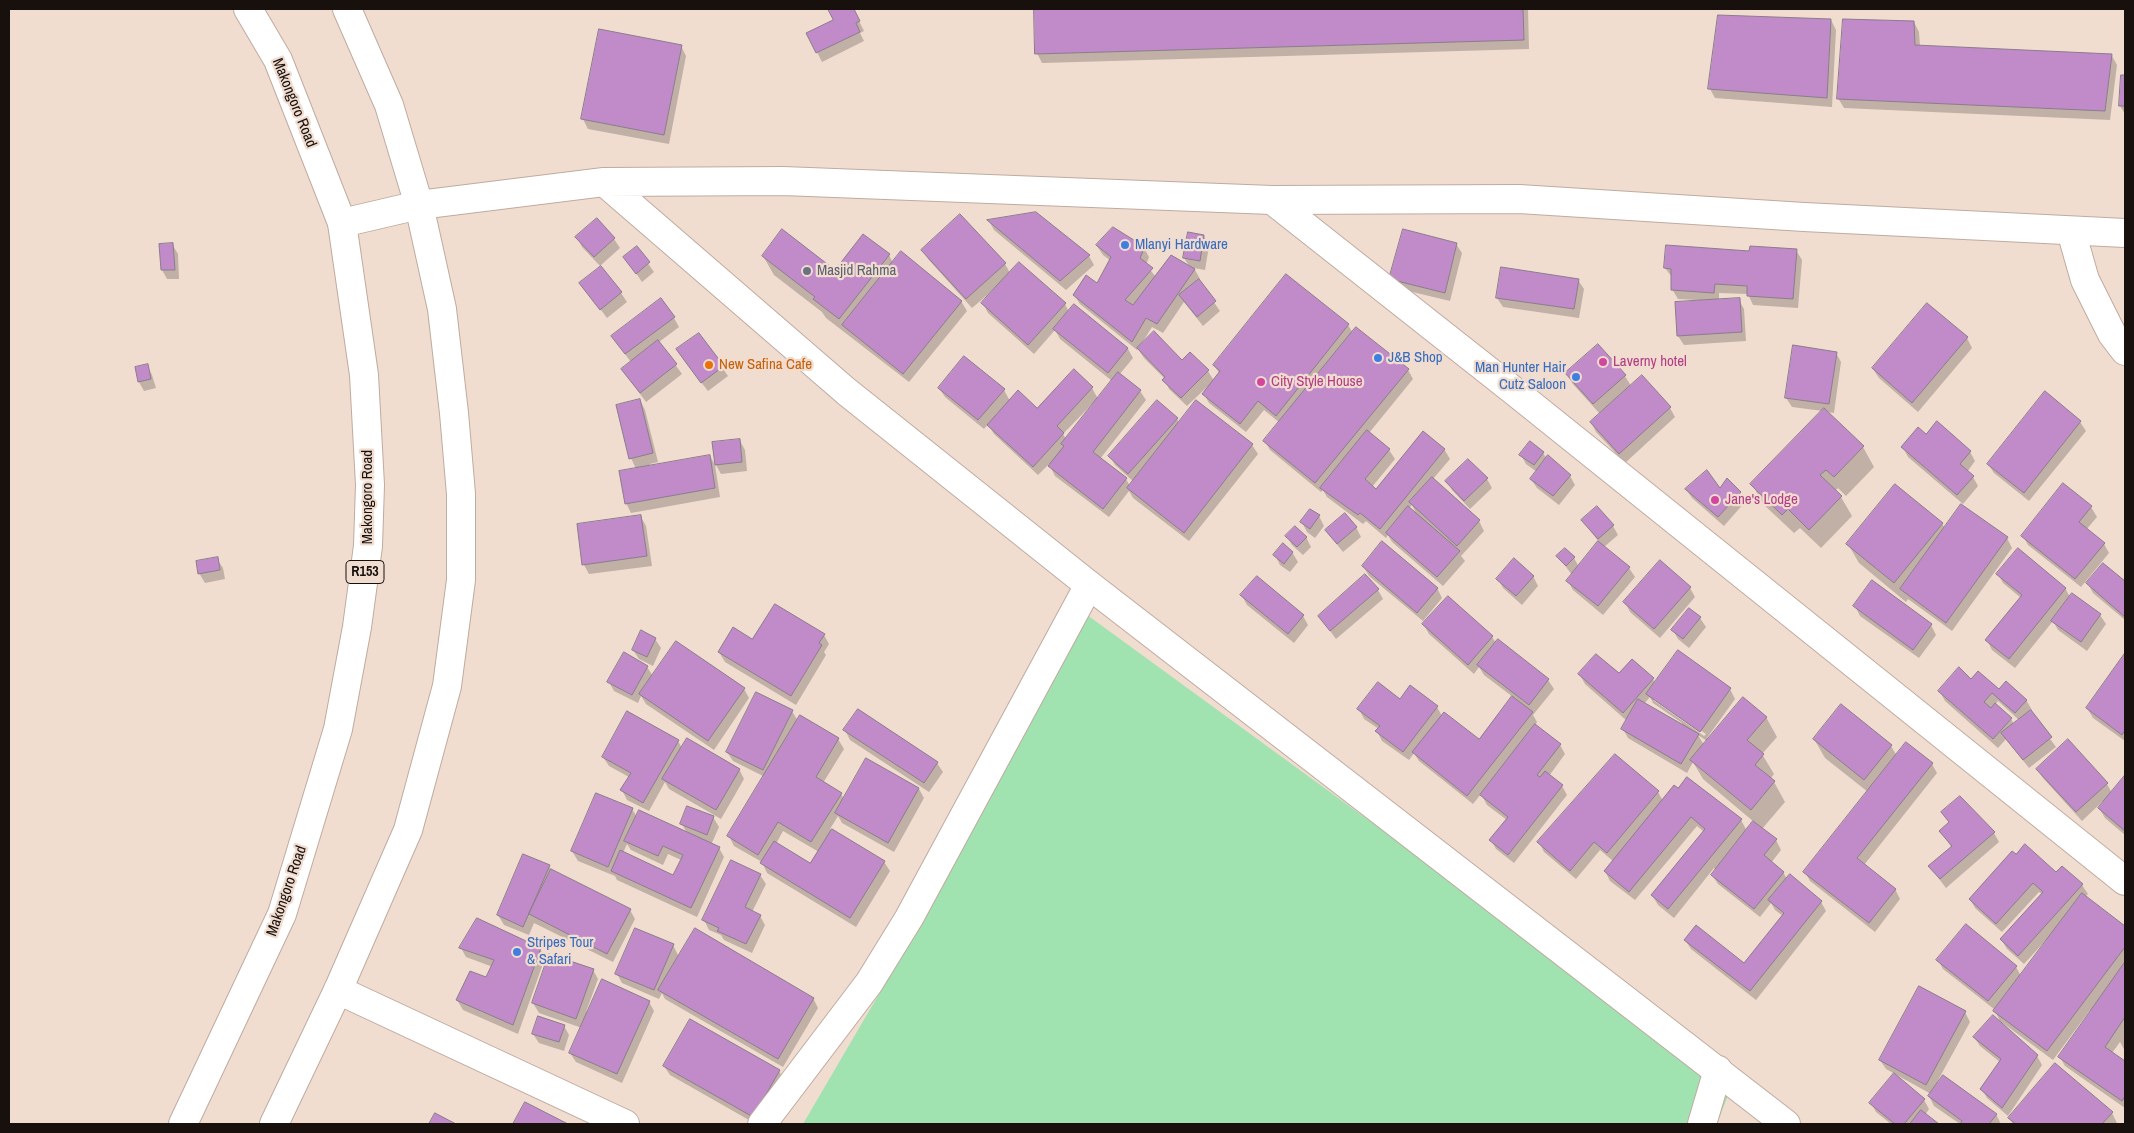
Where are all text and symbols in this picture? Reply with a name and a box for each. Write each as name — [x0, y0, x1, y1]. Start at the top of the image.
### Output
street label: Makongoro Road — [268, 56, 320, 150]
place label: Mlanyi Hardware — [1135, 236, 1228, 254]
marker: Mlanyi Hardware — [1119, 239, 1131, 251]
place label: Masjid Rahma — [817, 262, 896, 280]
marker: Masjid Rahma — [801, 265, 813, 277]
place label: J&B Shop — [1388, 349, 1443, 367]
marker: J&B Shop — [1372, 352, 1384, 364]
place label: Laverny hotel — [1613, 353, 1687, 371]
place label: New Safina Cafe — [719, 356, 812, 374]
marker: Laverny hotel — [1597, 356, 1609, 368]
marker: New Safina Cafe — [703, 359, 715, 371]
place label: Man Hunter Hair Cutz Saloon — [1475, 359, 1566, 394]
marker: Man Hunter Hair Cutz Saloon — [1570, 371, 1582, 383]
place label: City Style House — [1271, 373, 1363, 391]
marker: City Style House — [1255, 376, 1267, 388]
street label: Makongoro Road — [359, 450, 377, 544]
place label: Jane's Lodge — [1725, 491, 1798, 509]
marker: Jane's Lodge — [1709, 494, 1721, 506]
road number: R153 — [346, 560, 384, 584]
street label: Makongoro Road — [263, 843, 311, 939]
place label: Stripes Tour & Safari — [527, 934, 593, 969]
marker: Stripes Tour & Safari — [511, 946, 523, 958]

